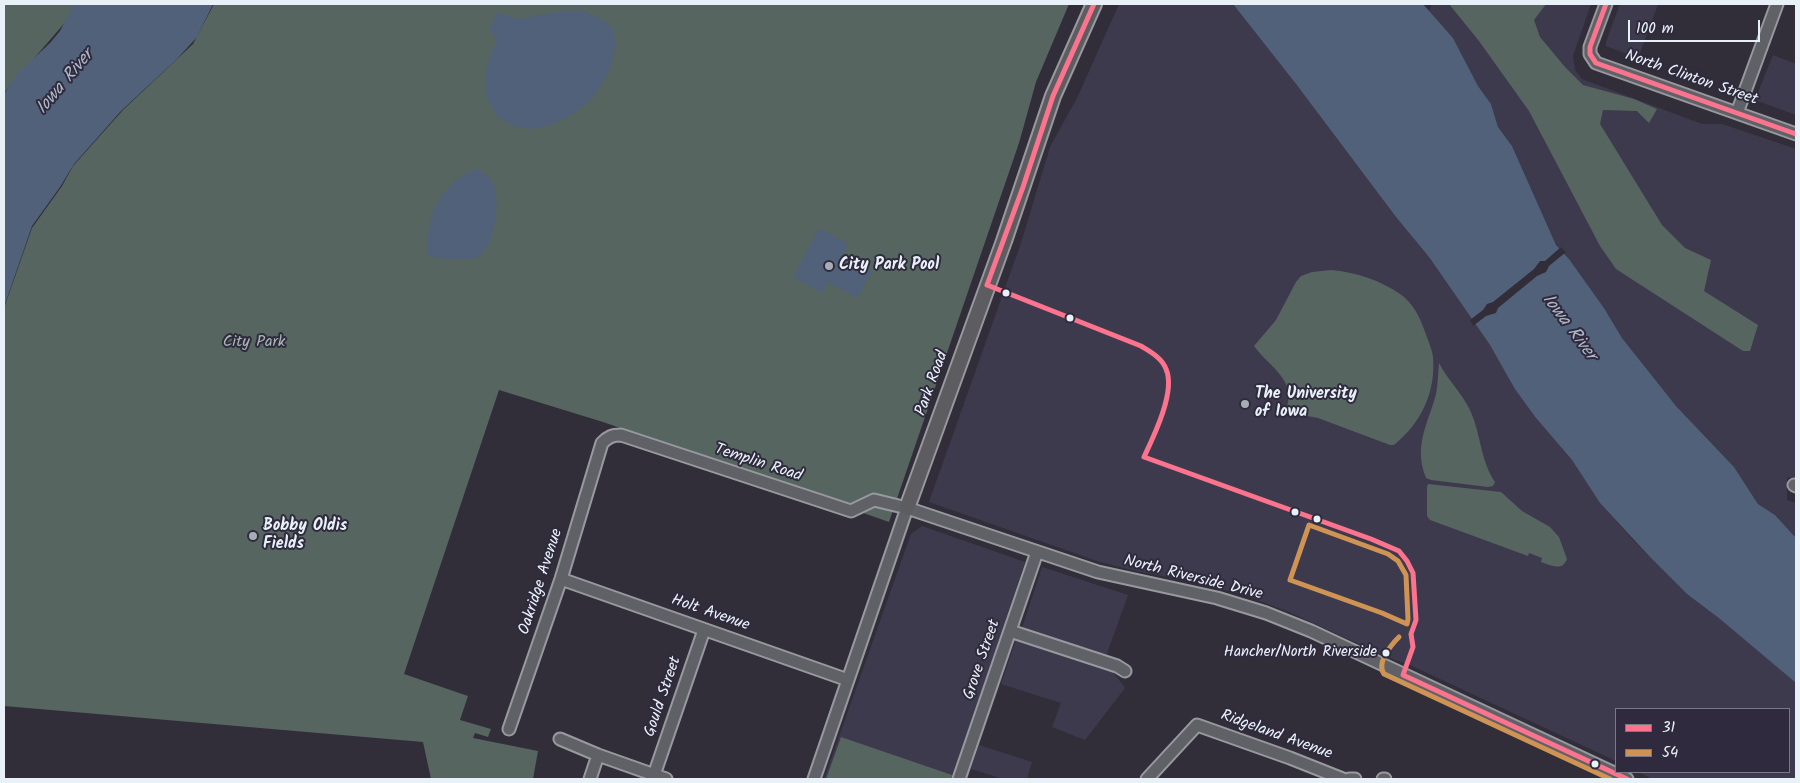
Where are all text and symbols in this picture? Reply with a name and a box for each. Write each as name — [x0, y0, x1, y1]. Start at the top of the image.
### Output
scale bar — [1630, 10, 1762, 42]
text: 100 m — [1636, 17, 1674, 41]
water label: Iowa River — [33, 46, 99, 120]
street label: North Clinton Street — [1622, 47, 1760, 111]
place label: City Park Pool — [839, 256, 939, 276]
marker: City Park Pool — [823, 260, 835, 272]
unlabelled marker — [1001, 288, 1011, 298]
water label: Iowa River — [1536, 290, 1600, 366]
unlabelled marker — [1065, 313, 1075, 323]
park label: City Park — [223, 333, 285, 353]
street label: Park Road — [912, 349, 954, 419]
place label: The University of Iowa — [1255, 385, 1357, 423]
marker: The University of Iowa — [1239, 398, 1251, 410]
street label: Templin Road — [712, 441, 804, 487]
unlabelled marker — [1290, 507, 1300, 517]
unlabelled marker — [1312, 514, 1322, 524]
place label: Bobby Oldis Fields — [263, 517, 347, 555]
street label: Oakridge Avenue — [516, 527, 568, 637]
marker: Bobby Oldis Fields — [247, 530, 259, 542]
street label: North Riverside Drive — [1122, 552, 1264, 606]
street label: Holt Avenue — [668, 592, 752, 636]
street label: Grove Street — [960, 618, 1006, 702]
place label: Hancher/North Riverside — [1224, 644, 1377, 662]
marker: Hancher/North Riverside — [1381, 648, 1391, 658]
street label: Gould Street — [641, 654, 687, 740]
street label: Ridgeland Avenue — [1218, 707, 1334, 765]
legend — [1615, 708, 1790, 773]
text: 31 — [1662, 716, 1675, 740]
text: 54 — [1662, 741, 1678, 765]
unlabelled marker — [1590, 759, 1600, 769]

